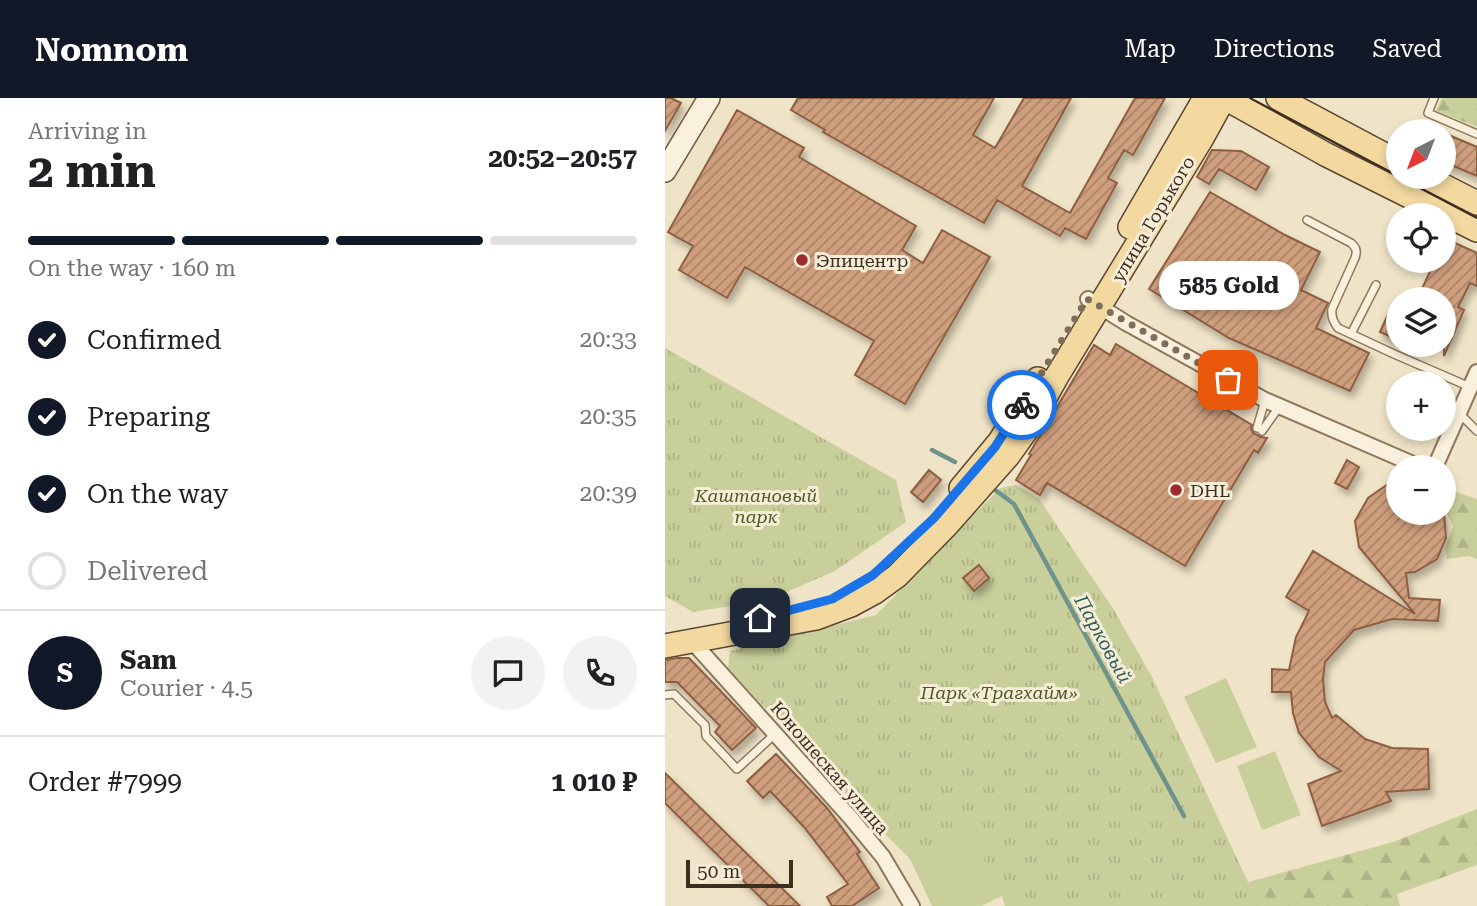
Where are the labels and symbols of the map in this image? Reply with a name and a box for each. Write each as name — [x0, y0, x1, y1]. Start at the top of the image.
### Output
north arrow — [1386, 119, 1456, 189]
street label: улица Горького — [1107, 152, 1199, 286]
place label: Эпицентр — [816, 250, 908, 271]
marker: Эпицентр — [794, 252, 810, 268]
callout: 585 Gold — [1158, 261, 1298, 310]
pin — [1198, 350, 1258, 410]
courier — [987, 370, 1057, 440]
place label: DHL — [1190, 480, 1230, 501]
marker: DHL — [1168, 482, 1184, 498]
park label: Каштановый парк — [694, 485, 817, 527]
pin — [730, 588, 790, 648]
water label: Парковый — [1069, 590, 1137, 687]
park label: Парк «Трагхайм» — [920, 682, 1078, 703]
street label: Юношеская улица — [767, 697, 894, 839]
scale bar — [686, 857, 793, 889]

